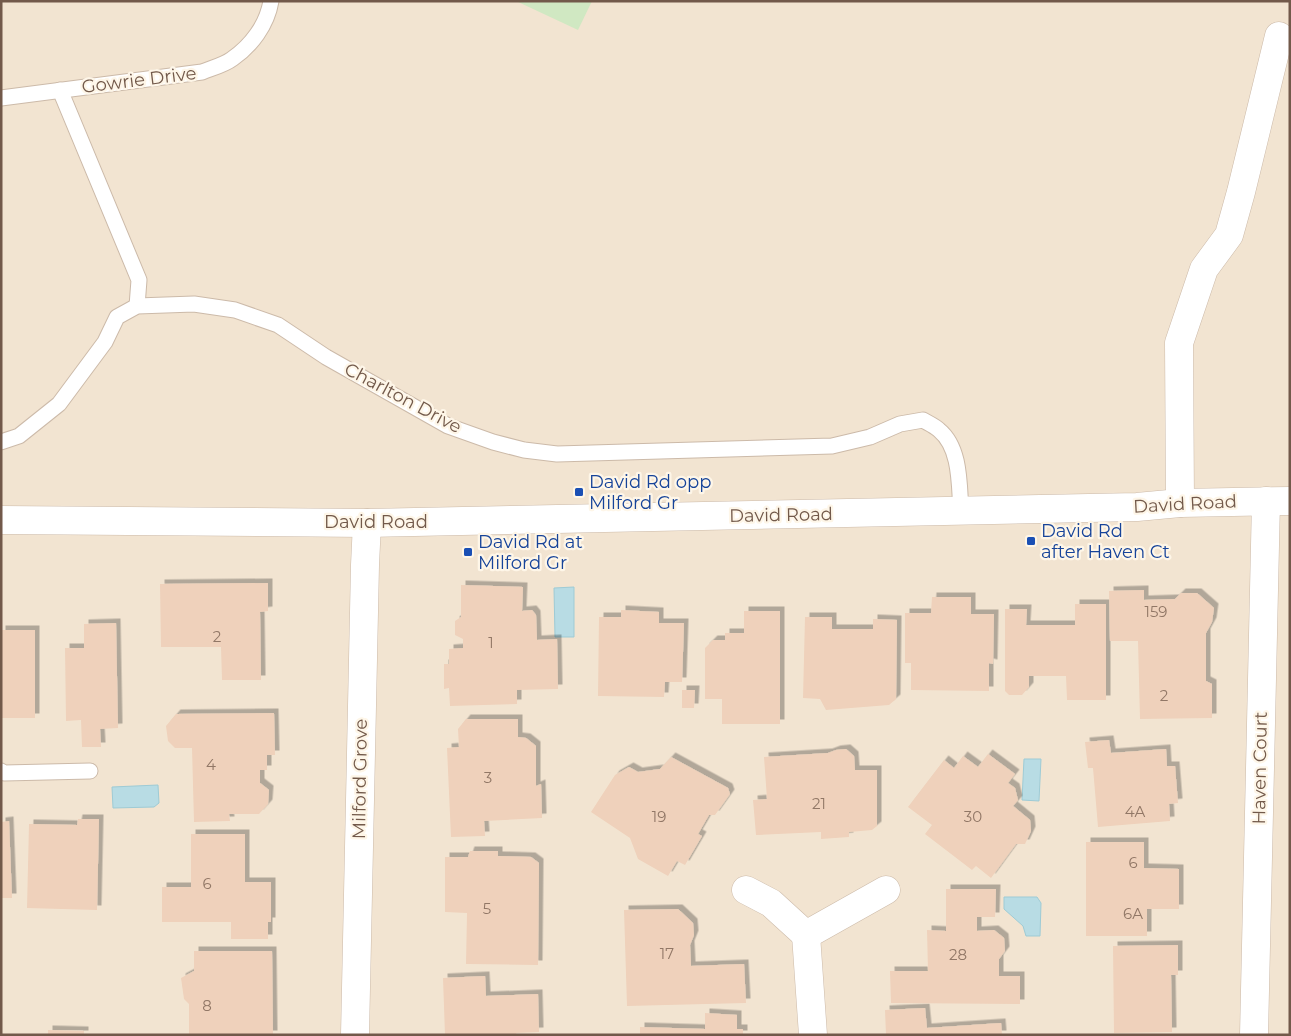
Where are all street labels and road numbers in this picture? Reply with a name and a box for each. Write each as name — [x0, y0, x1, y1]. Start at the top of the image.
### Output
street label: Gowrie Drive — [80, 62, 198, 98]
street label: Charlton Drive — [341, 358, 465, 438]
street label: David Road — [1133, 490, 1237, 518]
street label: David Road — [729, 503, 833, 527]
street label: David Road — [324, 511, 428, 533]
street label: Haven Court — [1248, 711, 1272, 825]
street label: Milford Grove — [348, 719, 372, 839]

